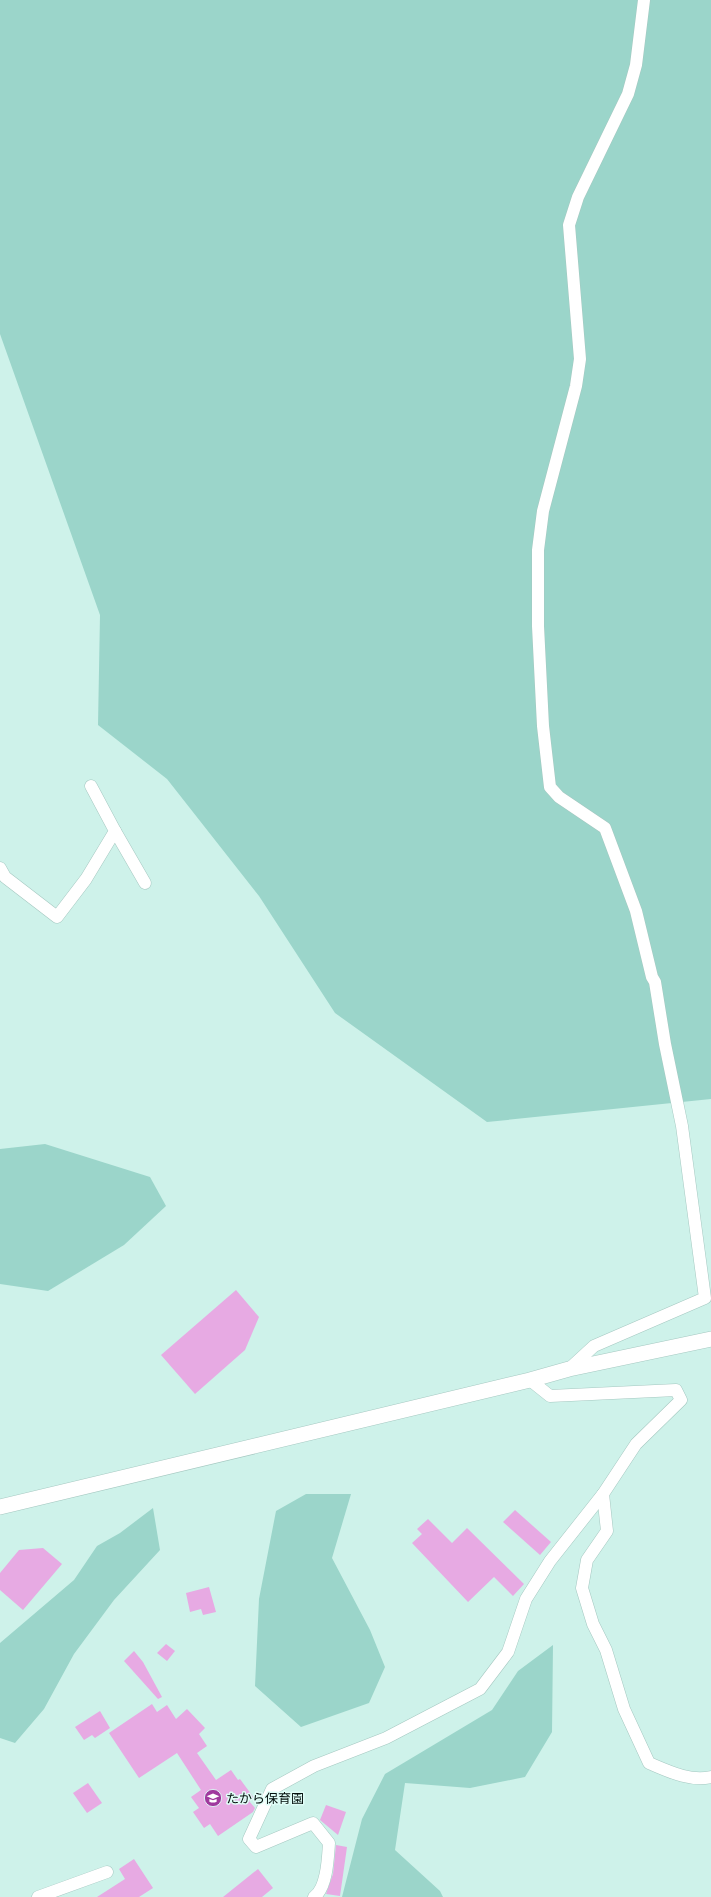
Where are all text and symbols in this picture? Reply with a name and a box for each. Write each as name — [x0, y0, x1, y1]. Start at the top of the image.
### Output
school or university icon: たから保育園 — [203, 1788, 223, 1808]
place label: たから保育園 — [226, 1790, 304, 1807]

